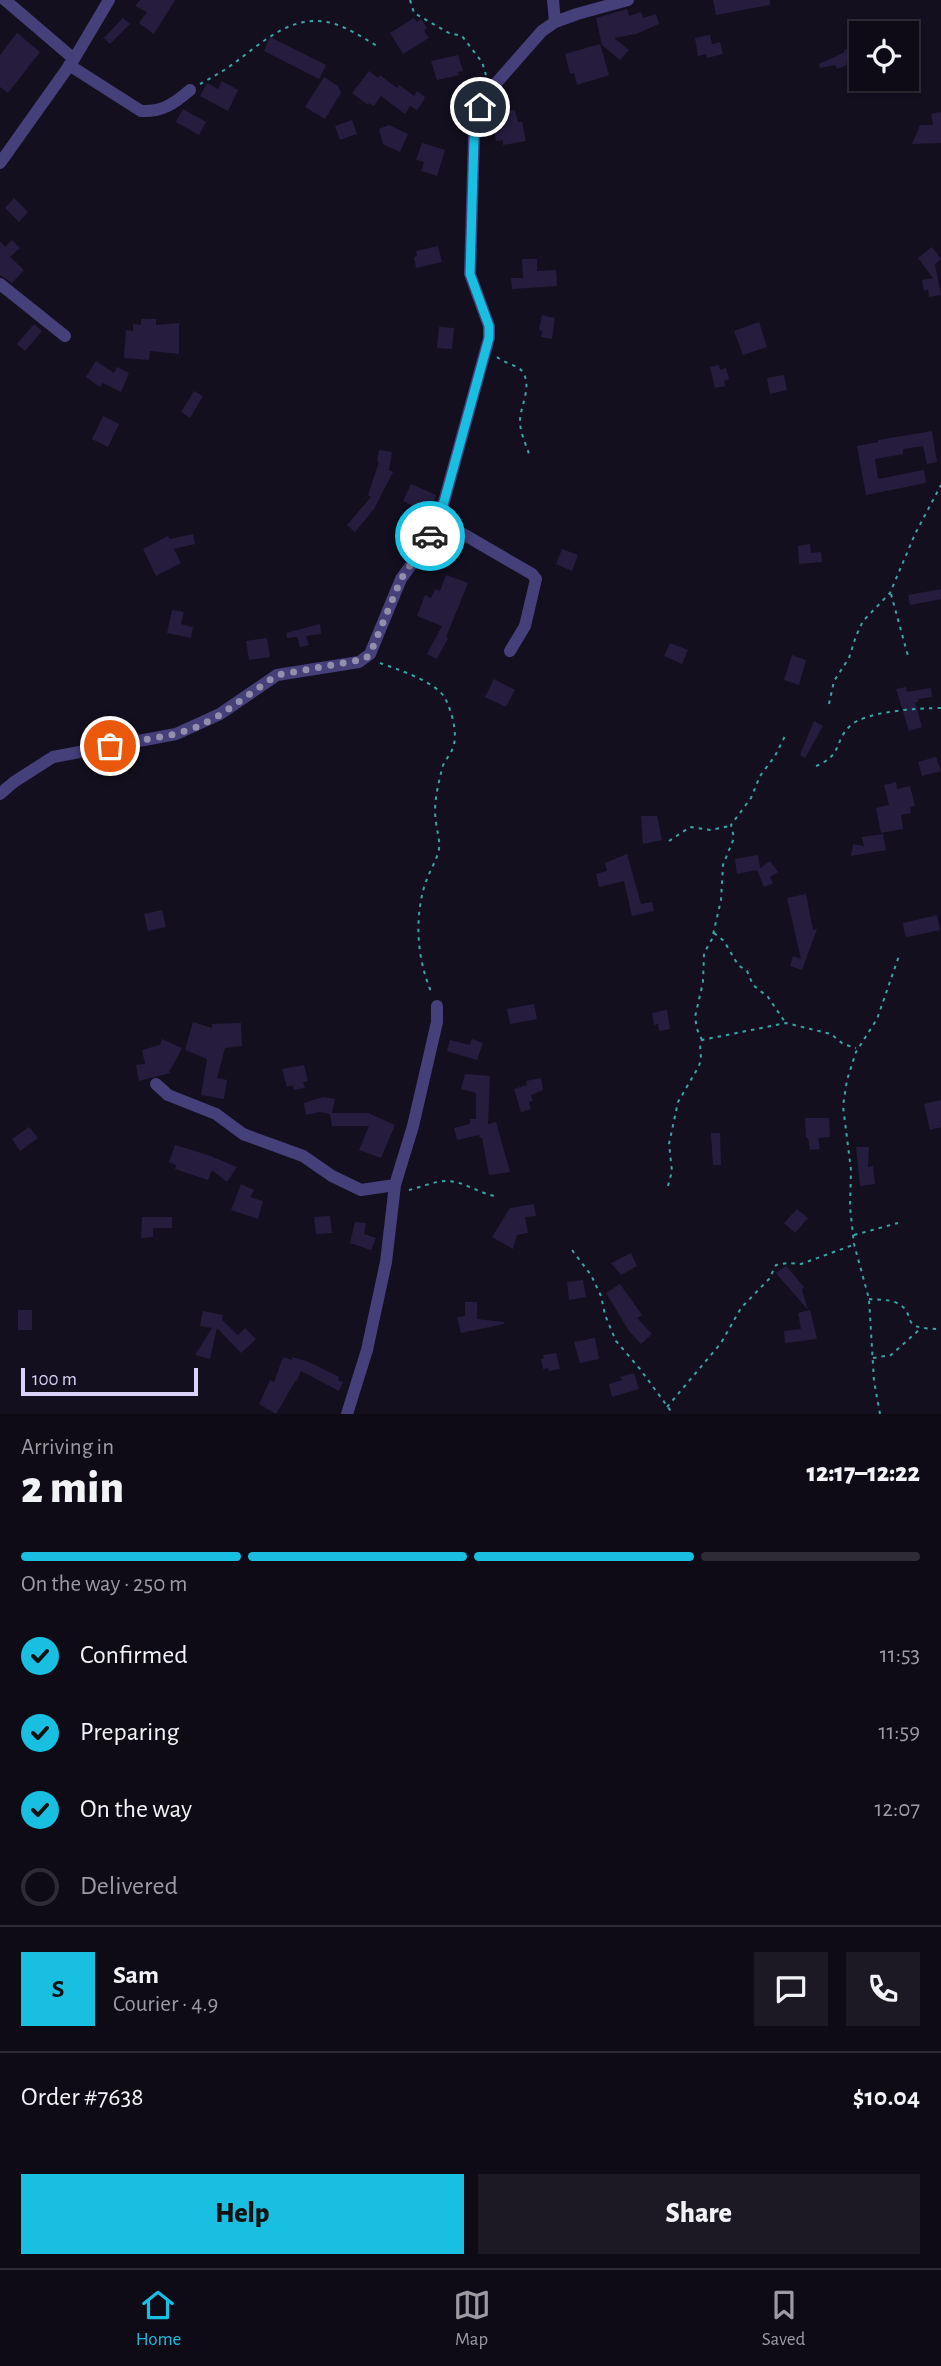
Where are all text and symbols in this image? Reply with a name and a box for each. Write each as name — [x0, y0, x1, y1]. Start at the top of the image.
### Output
map controls — [849, 21, 919, 91]
button: locate — [849, 21, 919, 91]
pin — [450, 77, 510, 137]
icon: home — [461, 88, 499, 126]
courier — [395, 501, 465, 571]
icon: car — [411, 517, 449, 555]
pin — [80, 716, 140, 776]
icon: bag — [91, 727, 129, 765]
scale bar — [21, 1365, 198, 1397]
text: 100 m — [32, 1370, 77, 1389]
text: Arriving in — [21, 1436, 114, 1459]
text: 12:17–12:22 — [806, 1460, 920, 1486]
text: 2 min — [21, 1465, 124, 1511]
text: On the way · 250 m — [21, 1573, 188, 1596]
icon: check — [21, 1637, 59, 1675]
text: Confirmed — [80, 1642, 188, 1668]
text: 11:53 — [880, 1644, 920, 1667]
icon: check — [21, 1714, 59, 1752]
text: Preparing — [80, 1719, 179, 1745]
text: 11:59 — [878, 1721, 920, 1744]
icon: check — [21, 1791, 59, 1829]
text: On the way — [80, 1796, 192, 1822]
text: 12:07 — [875, 1798, 920, 1821]
text: Delivered — [80, 1873, 178, 1899]
button: chat — [754, 1952, 828, 2026]
button: phone — [846, 1952, 920, 2026]
text: Sam — [113, 1962, 159, 1988]
text: S — [52, 1976, 64, 2002]
text: Courier · 4.9 — [113, 1993, 218, 2016]
text: Order #7638 — [21, 2084, 144, 2110]
text: $10.04 — [853, 2084, 920, 2110]
button: Help — [21, 2174, 464, 2254]
button: Share — [478, 2174, 920, 2254]
tab: Home — [136, 2286, 181, 2351]
tab: Map — [453, 2286, 491, 2351]
tab: Saved — [762, 2286, 805, 2351]

